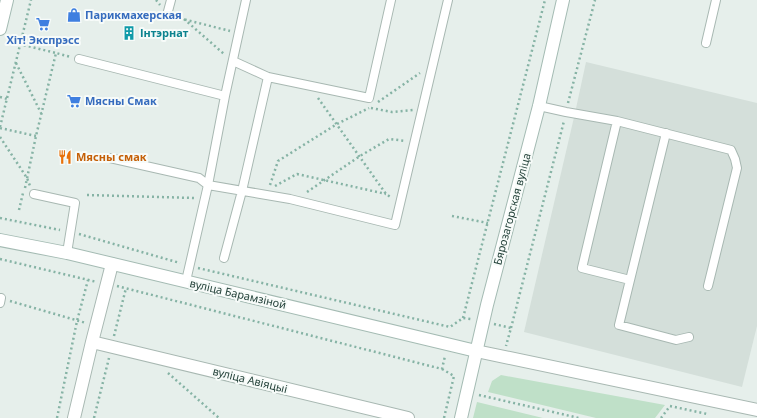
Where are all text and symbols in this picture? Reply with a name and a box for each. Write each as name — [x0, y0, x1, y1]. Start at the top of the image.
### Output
shop icon: Парикмахерская — [66, 7, 82, 23]
place label: Парикмахерская — [85, 7, 182, 22]
supermarket icon: Хіт! Экспрэсс — [35, 16, 51, 32]
building icon: Інтэрнат — [121, 25, 137, 41]
place label: Інтэрнат — [140, 25, 189, 40]
place label: Хіт! Экспрэсс — [6, 32, 80, 47]
supermarket icon: Мясны Смак — [66, 93, 82, 109]
place label: Мясны Смак — [85, 93, 157, 108]
restaurant icon: Мясны смак — [57, 149, 73, 165]
place label: Мясны смак — [76, 149, 147, 164]
street label: Бярозагорская вуліца — [489, 151, 534, 267]
street label: вуліца Барамзіной — [188, 275, 288, 312]
street label: вуліца Авіяцыі — [211, 363, 289, 396]

